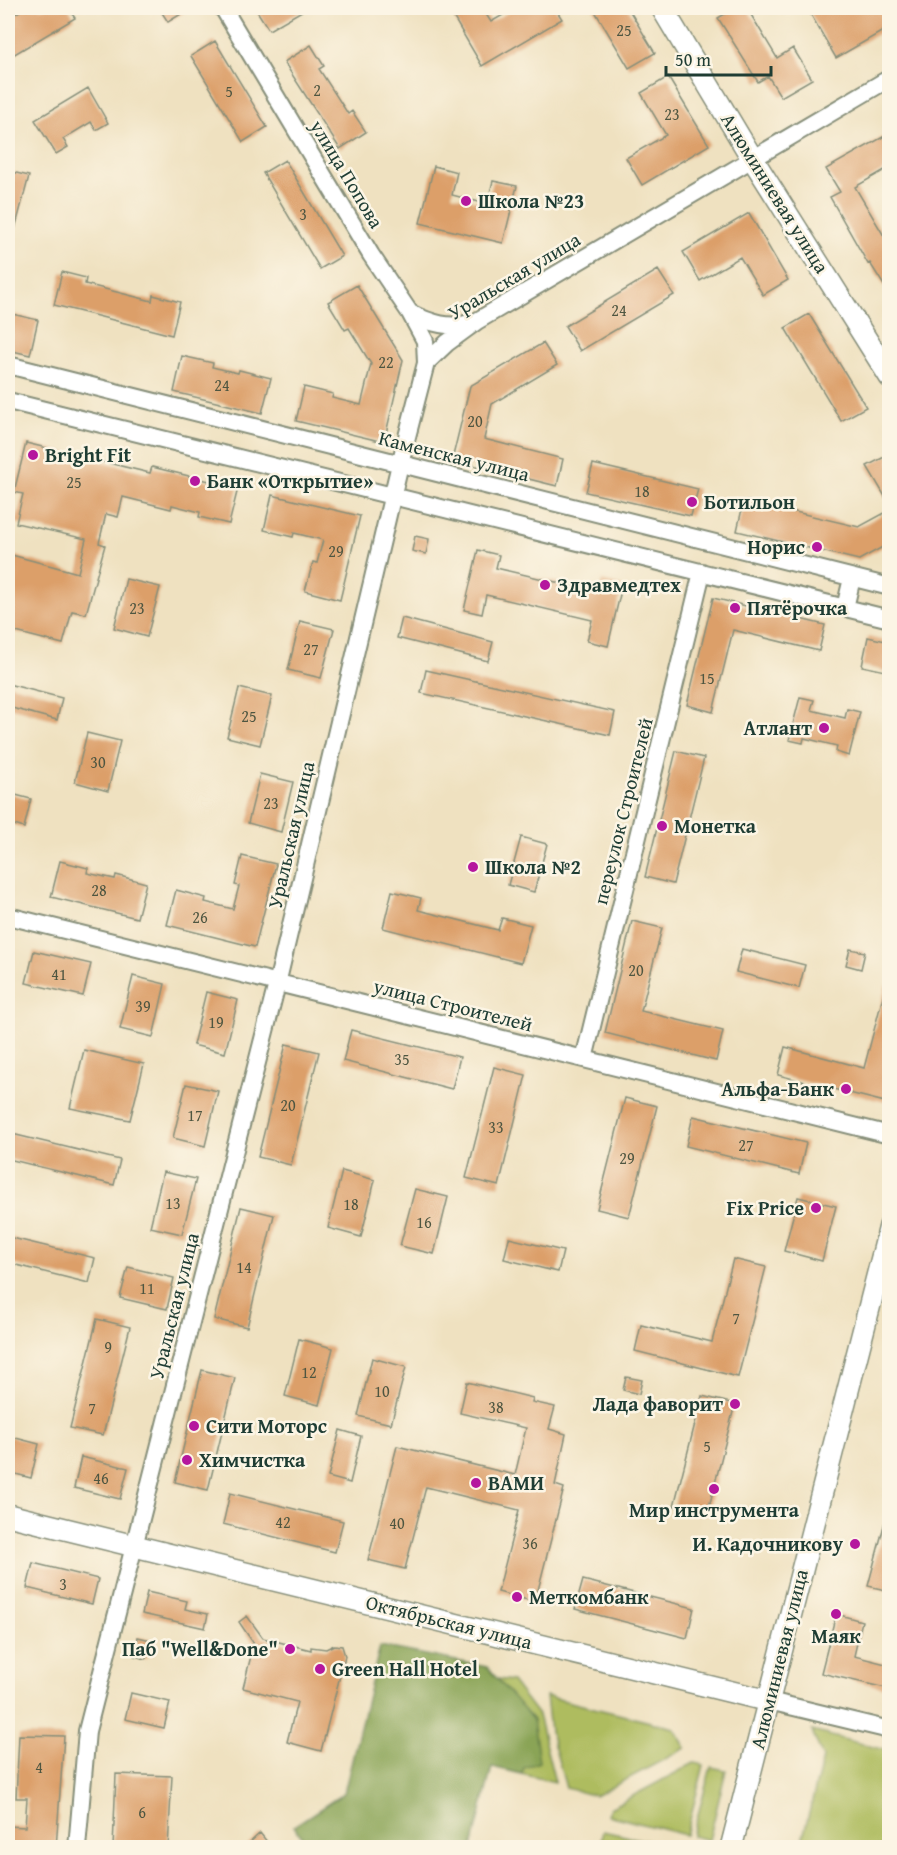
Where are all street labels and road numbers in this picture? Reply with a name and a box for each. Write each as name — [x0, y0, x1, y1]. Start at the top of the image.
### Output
street label: Алюминиевая улица — [714, 107, 837, 279]
street label: улица Попова — [303, 113, 392, 234]
street label: Уральская улица — [442, 224, 586, 327]
street label: Каменская улица — [376, 423, 533, 488]
street label: переулок Строителей — [585, 714, 660, 907]
street label: Уральская улица — [259, 758, 322, 911]
street label: улица Строителей — [369, 970, 536, 1038]
street label: Уральская улица — [141, 1229, 206, 1382]
street label: Алюминиевая улица — [742, 1565, 815, 1752]
street label: Октябрьская улица — [363, 1587, 536, 1656]

